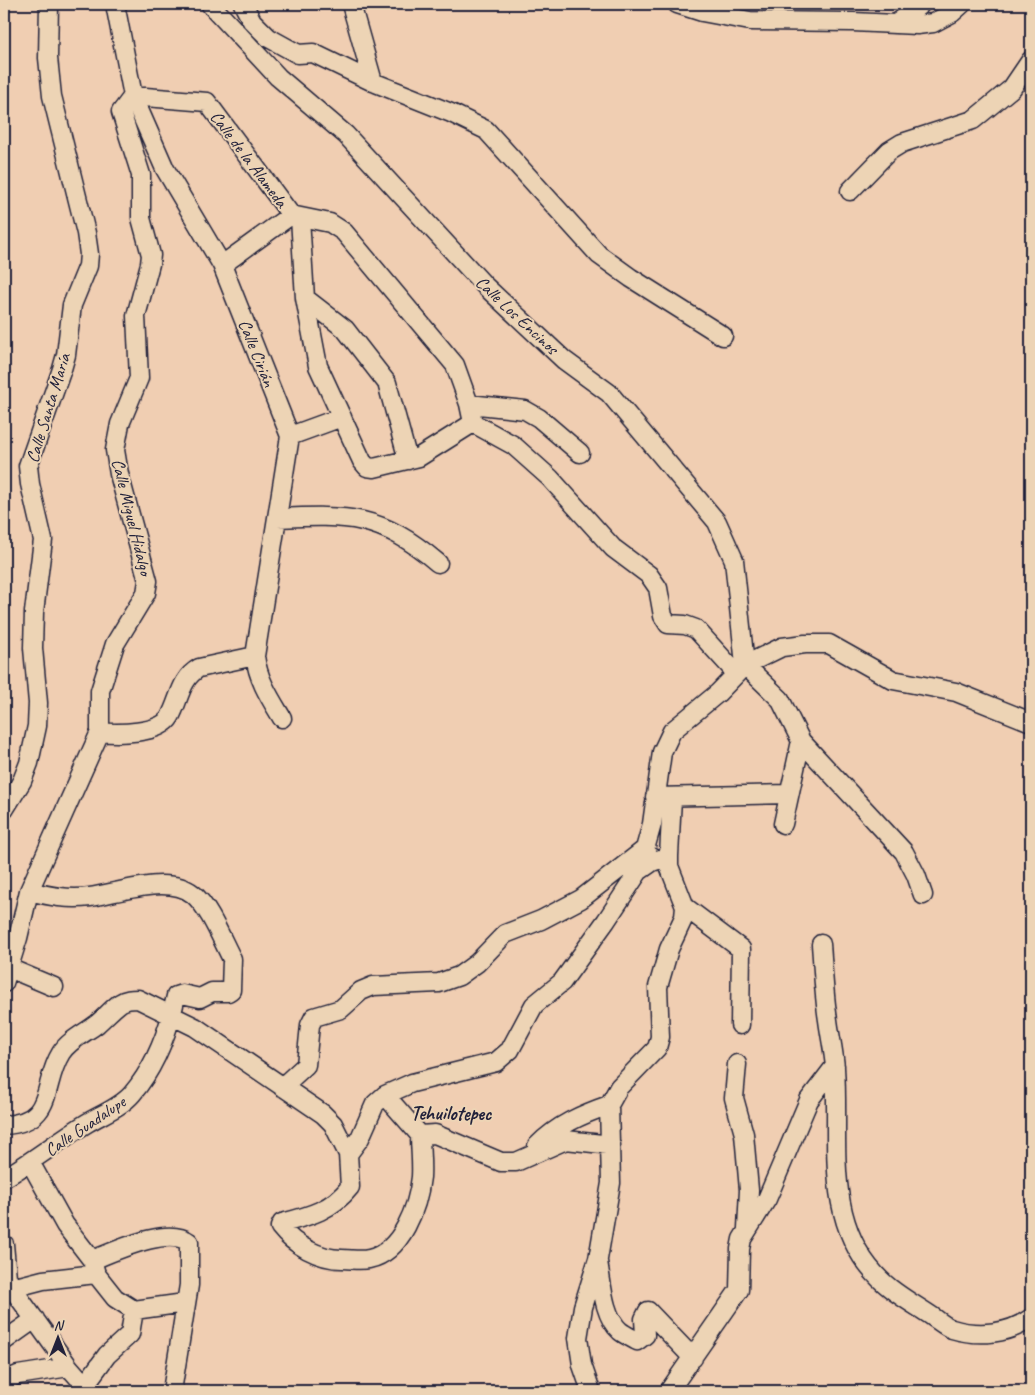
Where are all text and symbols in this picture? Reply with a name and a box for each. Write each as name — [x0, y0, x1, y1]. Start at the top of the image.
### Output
street label: Calle de la Alameda — [205, 106, 293, 213]
street label: Calle Los Encinos — [471, 271, 564, 360]
street label: Calle Cirián — [234, 316, 281, 391]
street label: Calle Santa María — [21, 350, 75, 465]
street label: Calle Miguel Hidalgo — [107, 456, 158, 579]
street label: Calle Guadalupe — [40, 1090, 131, 1161]
district label: Tehuilotepec — [411, 1101, 492, 1126]
north arrow — [32, 1312, 82, 1362]
text: N — [54, 1317, 65, 1334]

